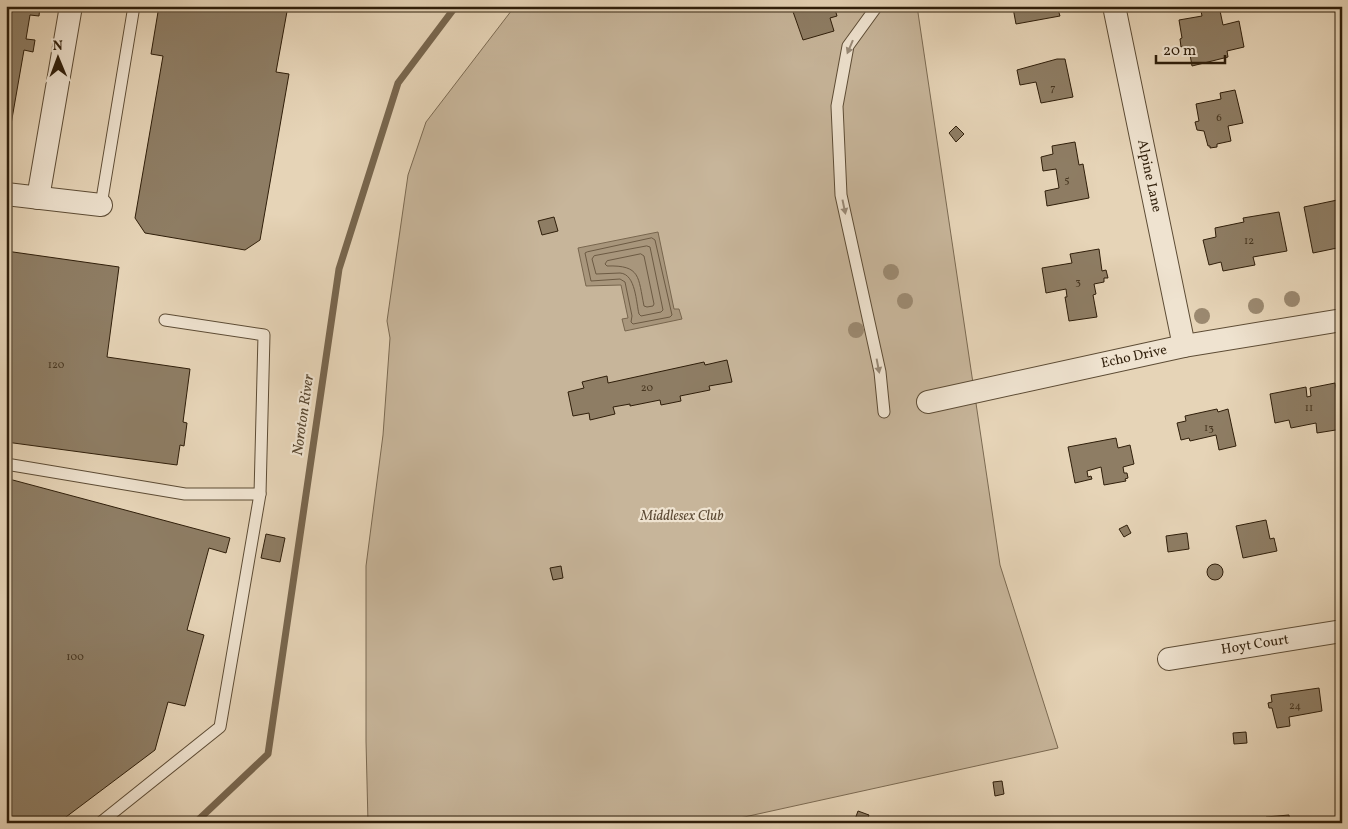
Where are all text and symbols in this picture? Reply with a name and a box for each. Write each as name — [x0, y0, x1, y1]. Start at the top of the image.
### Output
north arrow — [32, 32, 82, 82]
scale bar — [1156, 32, 1224, 64]
text: N — [53, 37, 63, 56]
one-way arrow — [846, 40, 854, 55]
text: 20 m — [1163, 41, 1196, 62]
house number: 7 — [1050, 81, 1056, 96]
house number: 6 — [1216, 111, 1222, 126]
street label: Alpine Lane — [1132, 138, 1166, 214]
house number: 5 — [1064, 173, 1070, 188]
one-way arrow — [840, 199, 848, 215]
house number: 12 — [1244, 234, 1254, 249]
house number: 3 — [1075, 275, 1081, 290]
street label: Echo Drive — [1099, 341, 1169, 373]
house number: 120 — [48, 358, 65, 373]
one-way arrow — [874, 358, 882, 373]
water label: Noroton River — [288, 373, 320, 457]
house number: 20 — [641, 381, 654, 396]
house number: 11 — [1305, 401, 1313, 416]
house number: 13 — [1204, 421, 1214, 436]
park label: Middlesex Club — [640, 507, 723, 526]
street label: Hoyt Court — [1220, 630, 1290, 660]
house number: 100 — [66, 650, 84, 665]
house number: 24 — [1289, 699, 1301, 714]

